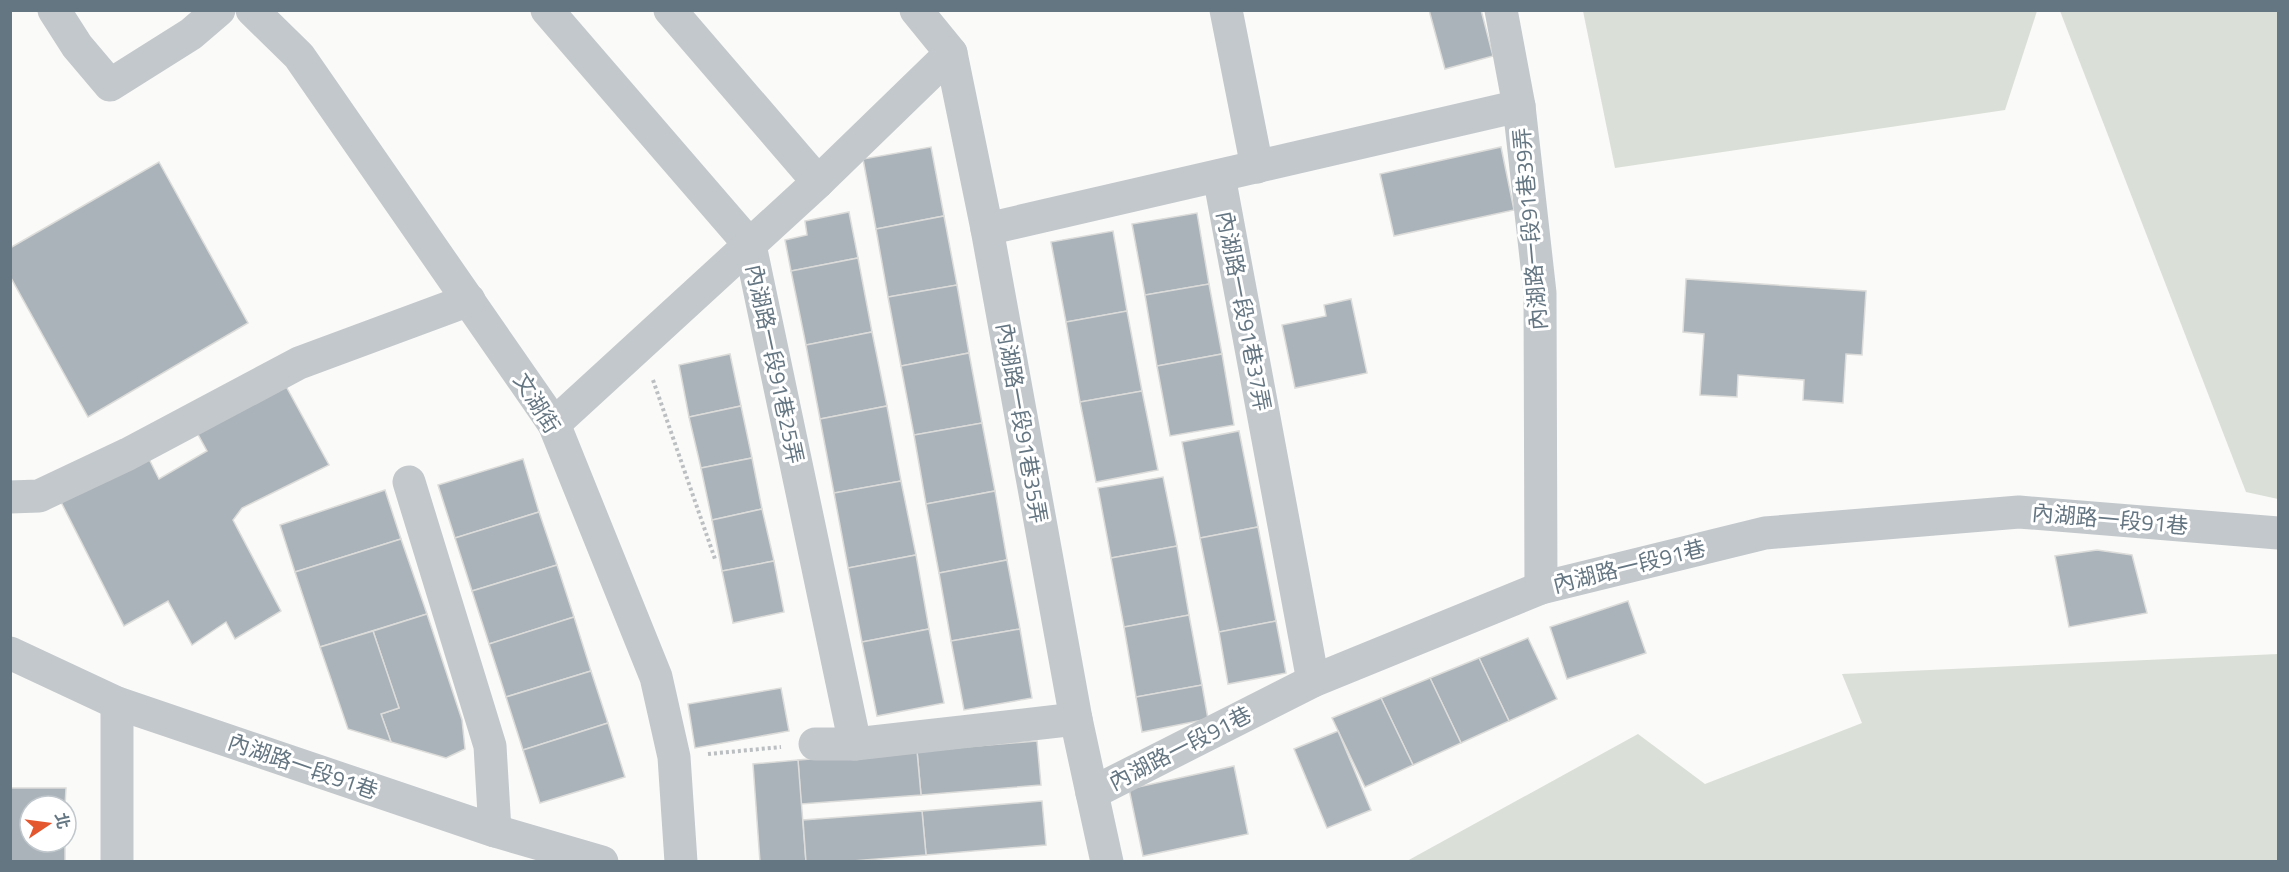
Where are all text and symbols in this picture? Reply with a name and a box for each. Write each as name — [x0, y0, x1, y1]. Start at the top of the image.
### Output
street label: 內湖路一段91巷39弄 — [1504, 126, 1556, 332]
street label: 內湖路一段91巷37弄 — [1208, 208, 1280, 414]
street label: 內湖路一段91巷25弄 — [737, 261, 813, 467]
street label: 內湖路一段91巷35弄 — [988, 320, 1056, 526]
street label: 文湖街 — [505, 366, 569, 440]
street label: 內湖路一段91巷 — [2030, 495, 2190, 543]
street label: 內湖路一段91巷 — [1549, 531, 1709, 601]
street label: 內湖路一段91巷 — [1102, 697, 1258, 799]
street label: 內湖路一段91巷 — [223, 724, 383, 808]
north arrow — [18, 794, 78, 854]
text: 北 — [49, 810, 76, 831]

